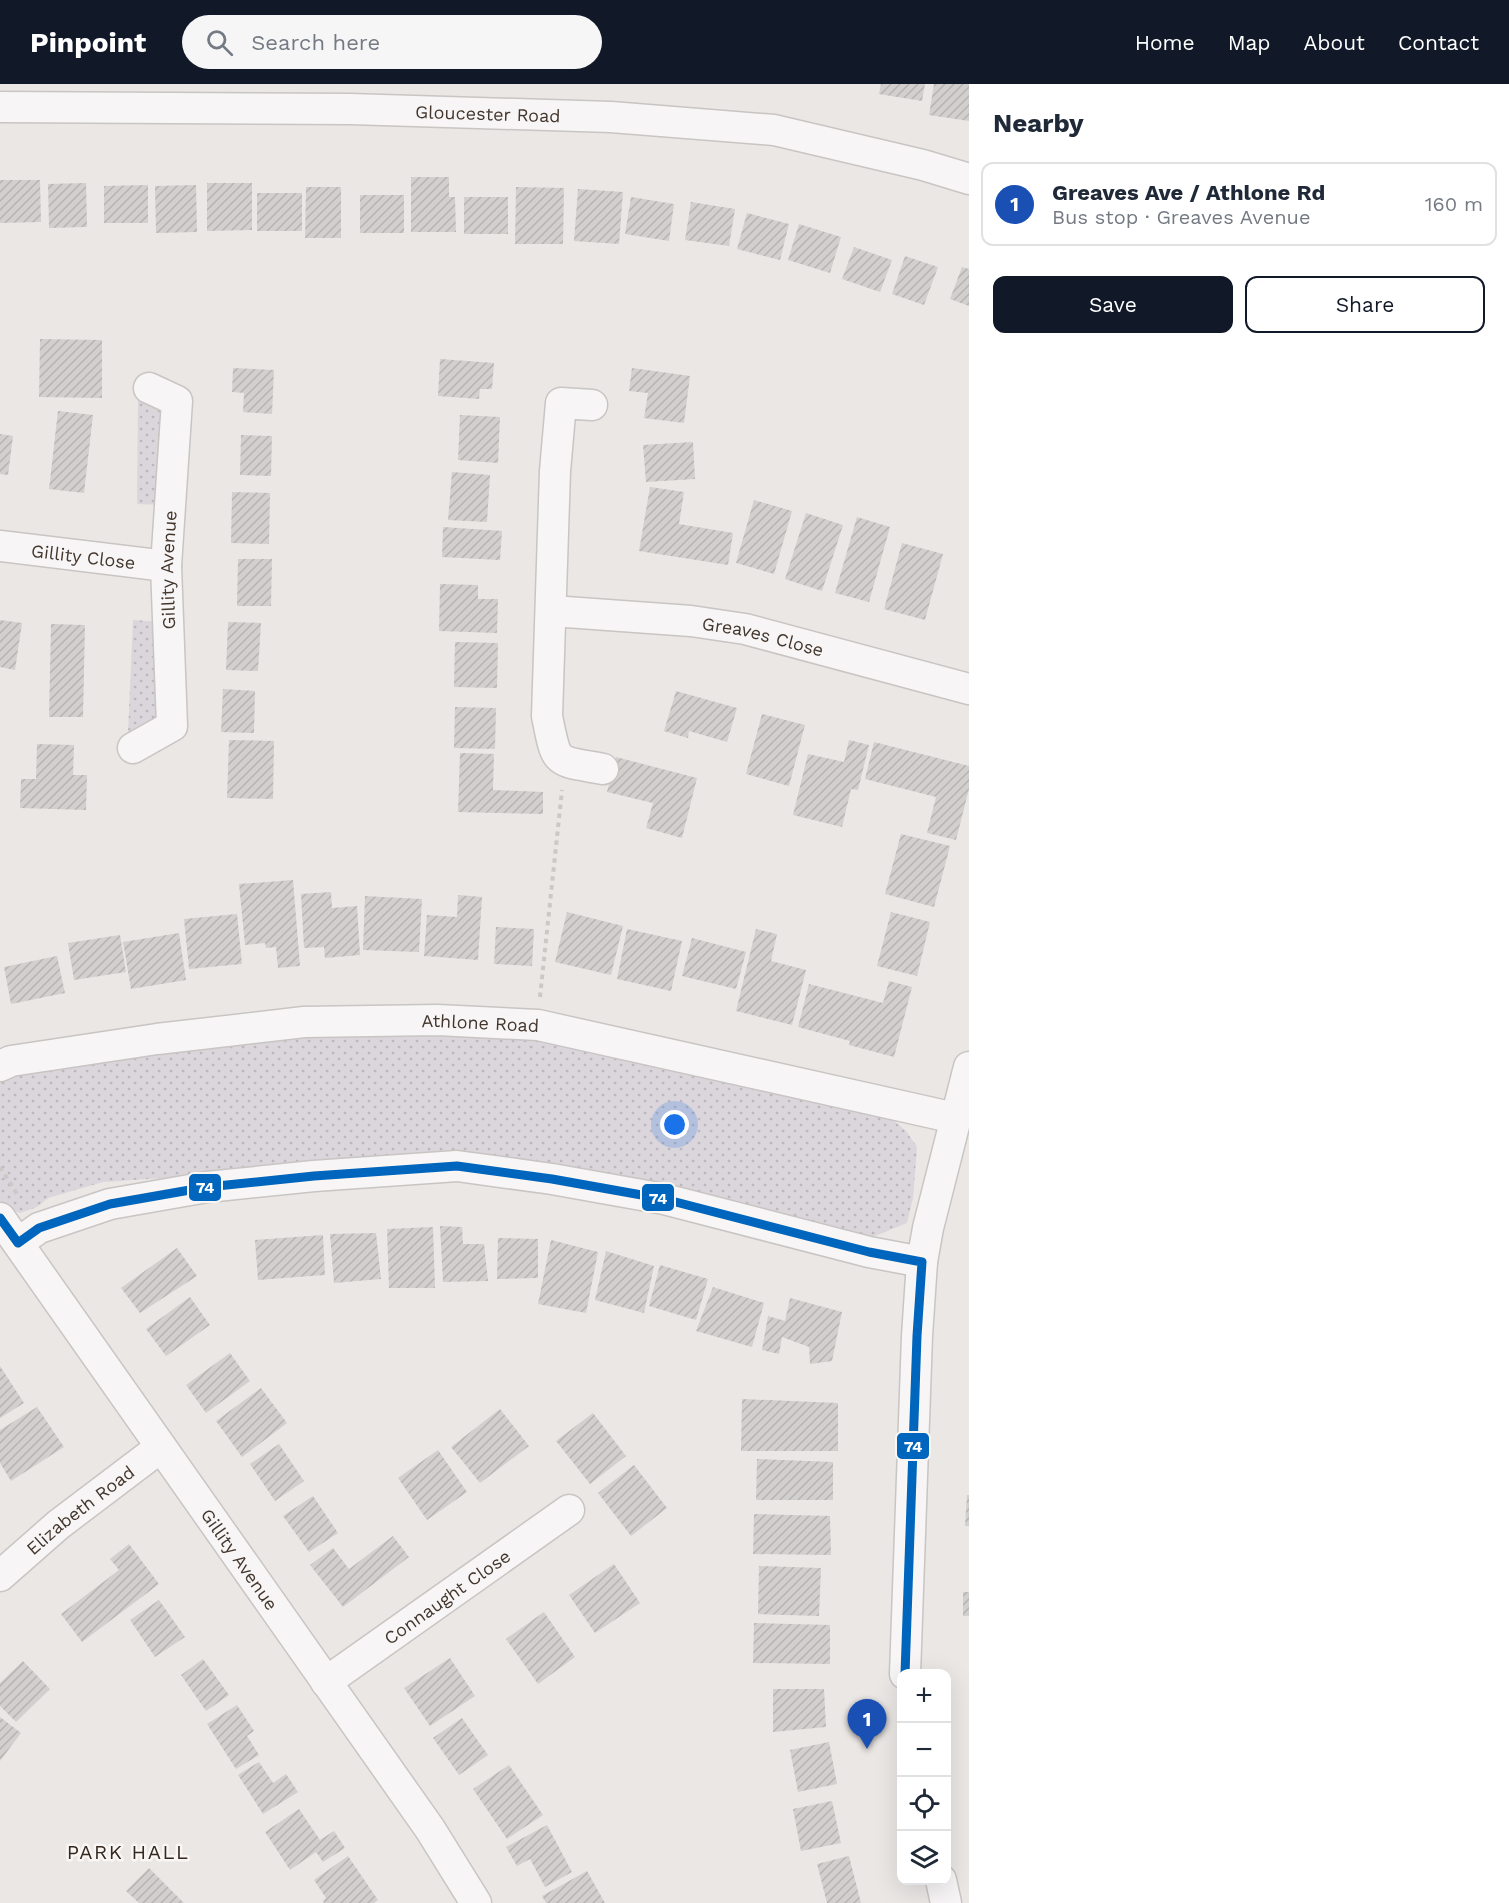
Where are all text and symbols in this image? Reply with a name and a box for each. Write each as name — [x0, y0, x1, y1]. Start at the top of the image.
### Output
search box — [182, 15, 602, 69]
text: Pinpoint — [30, 26, 146, 59]
icon: search — [203, 26, 236, 59]
text: Search here — [251, 30, 380, 55]
text: Home — [1135, 30, 1195, 55]
text: Map — [1228, 30, 1271, 55]
text: About — [1304, 30, 1365, 55]
text: Contact — [1398, 30, 1479, 55]
street label: Gloucester Road — [415, 101, 561, 126]
text: Nearby — [993, 108, 1084, 138]
text: Greaves Ave / Athlone Rd — [1052, 180, 1325, 205]
text: 1 — [1010, 192, 1019, 216]
text: 160 m — [1425, 192, 1483, 216]
text: Bus stop · Greaves Avenue — [1052, 205, 1310, 229]
button: Save — [993, 276, 1233, 333]
button: Share — [1245, 276, 1485, 333]
street label: Gillity Avenue — [155, 510, 180, 630]
street label: Gillity Close — [30, 539, 137, 573]
street label: Greaves Close — [701, 612, 826, 660]
street label: Athlone Road — [421, 1009, 540, 1036]
your location — [660, 1110, 689, 1139]
line badge: 74 — [188, 1173, 222, 1202]
text: 74 — [196, 1178, 214, 1197]
line badge: 74 — [641, 1183, 675, 1212]
text: 74 — [649, 1189, 667, 1208]
line badge: 74 — [896, 1432, 930, 1460]
text: 74 — [904, 1437, 922, 1456]
street label: Elizabeth Road — [22, 1461, 138, 1559]
street label: Gillity Avenue — [197, 1504, 283, 1614]
street label: Connaught Close — [380, 1545, 514, 1648]
map controls — [897, 1669, 951, 1885]
button: + — [897, 1669, 951, 1723]
pin: 1 — [848, 1700, 886, 1749]
button: − — [897, 1723, 951, 1777]
button: locate — [897, 1777, 951, 1831]
button: layers — [897, 1831, 951, 1885]
district label: PARK HALL — [67, 1840, 189, 1864]

